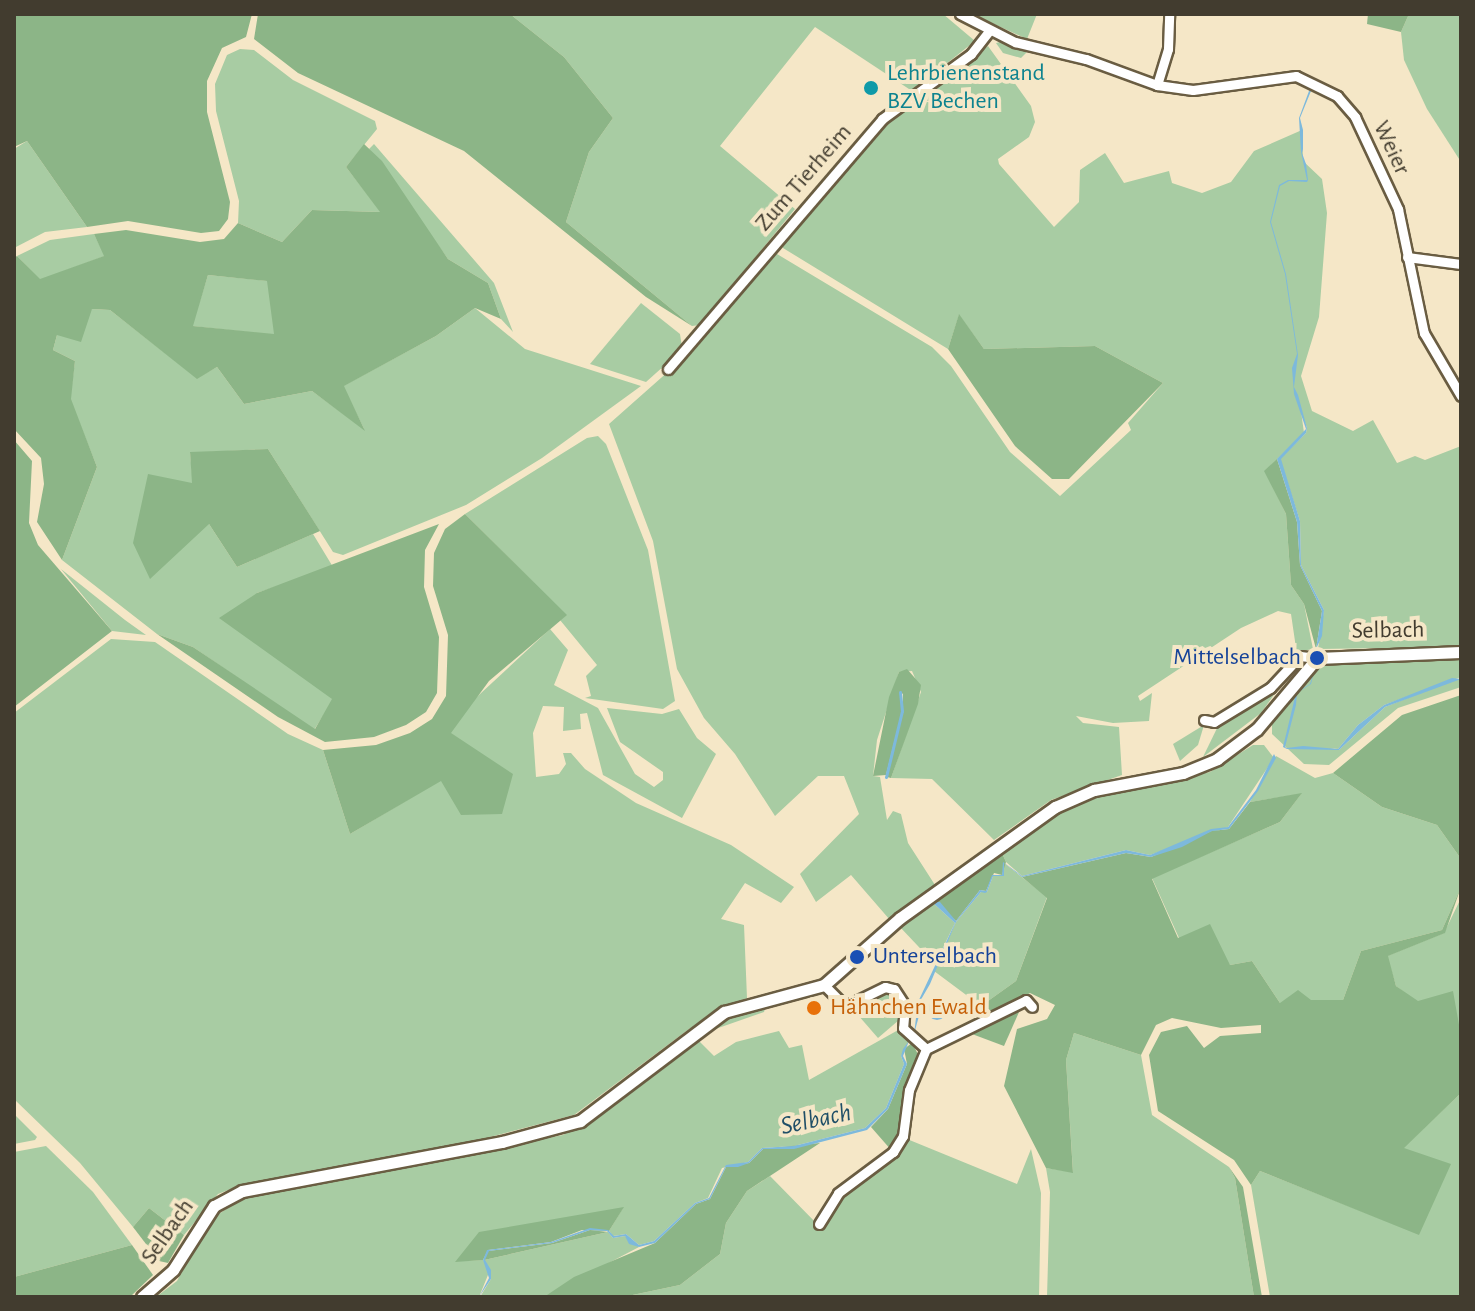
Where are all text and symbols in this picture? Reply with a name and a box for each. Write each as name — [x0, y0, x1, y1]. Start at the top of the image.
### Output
place label: Lehrbienenstand BZV Bechen — [887, 60, 1045, 116]
marker: Lehrbienenstand BZV Bechen — [862, 79, 880, 97]
street label: Weier — [1366, 117, 1416, 179]
street label: Zum Tierheim — [750, 119, 858, 237]
street label: Selbach — [1351, 616, 1425, 646]
place label: Mittelselbach — [1173, 644, 1301, 672]
marker: Mittelselbach — [1308, 649, 1326, 667]
place label: Unterselbach — [873, 943, 997, 971]
marker: Unterselbach — [848, 948, 866, 966]
place label: Hähnchen Ewald — [830, 994, 987, 1022]
marker: Hähnchen Ewald — [805, 999, 823, 1017]
water label: Selbach — [778, 1097, 854, 1143]
street label: Selbach — [135, 1194, 201, 1270]

